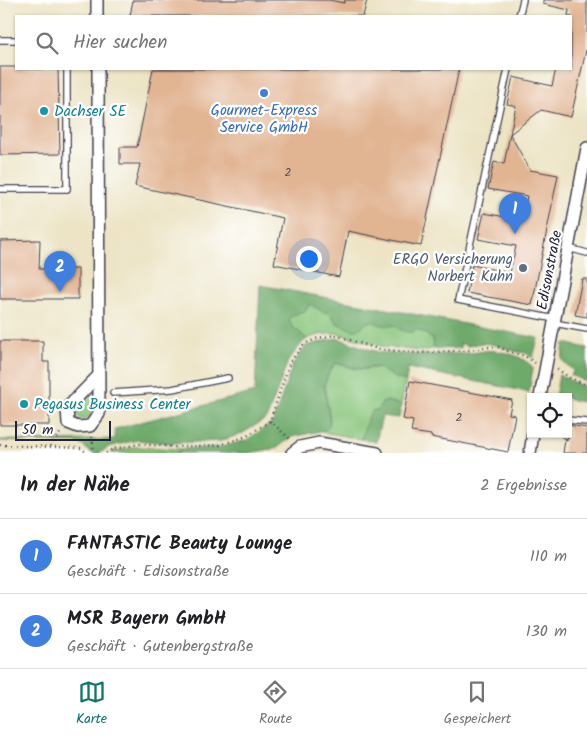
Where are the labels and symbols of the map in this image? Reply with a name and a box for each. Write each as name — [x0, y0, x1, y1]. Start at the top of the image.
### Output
marker: Gourmet-Express Service GmbH — [258, 87, 270, 99]
place label: Gourmet-Express Service GmbH — [211, 99, 318, 140]
place label: Dachser SE — [54, 100, 128, 124]
marker: Dachser SE — [38, 105, 50, 117]
house number: 2 — [285, 163, 292, 182]
pin: 1 — [499, 193, 531, 234]
street label: Edisonstraße — [530, 228, 570, 312]
your location — [296, 246, 322, 272]
place label: ERGO Versicherung Norbert Kuhn — [393, 248, 513, 289]
pin: 2 — [44, 251, 76, 292]
marker: ERGO Versicherung Norbert Kuhn — [517, 262, 529, 274]
place label: Pegasus Business Center — [34, 393, 192, 417]
marker: Pegasus Business Center — [18, 398, 30, 410]
house number: 2 — [456, 408, 463, 427]
scale bar — [15, 418, 111, 441]

